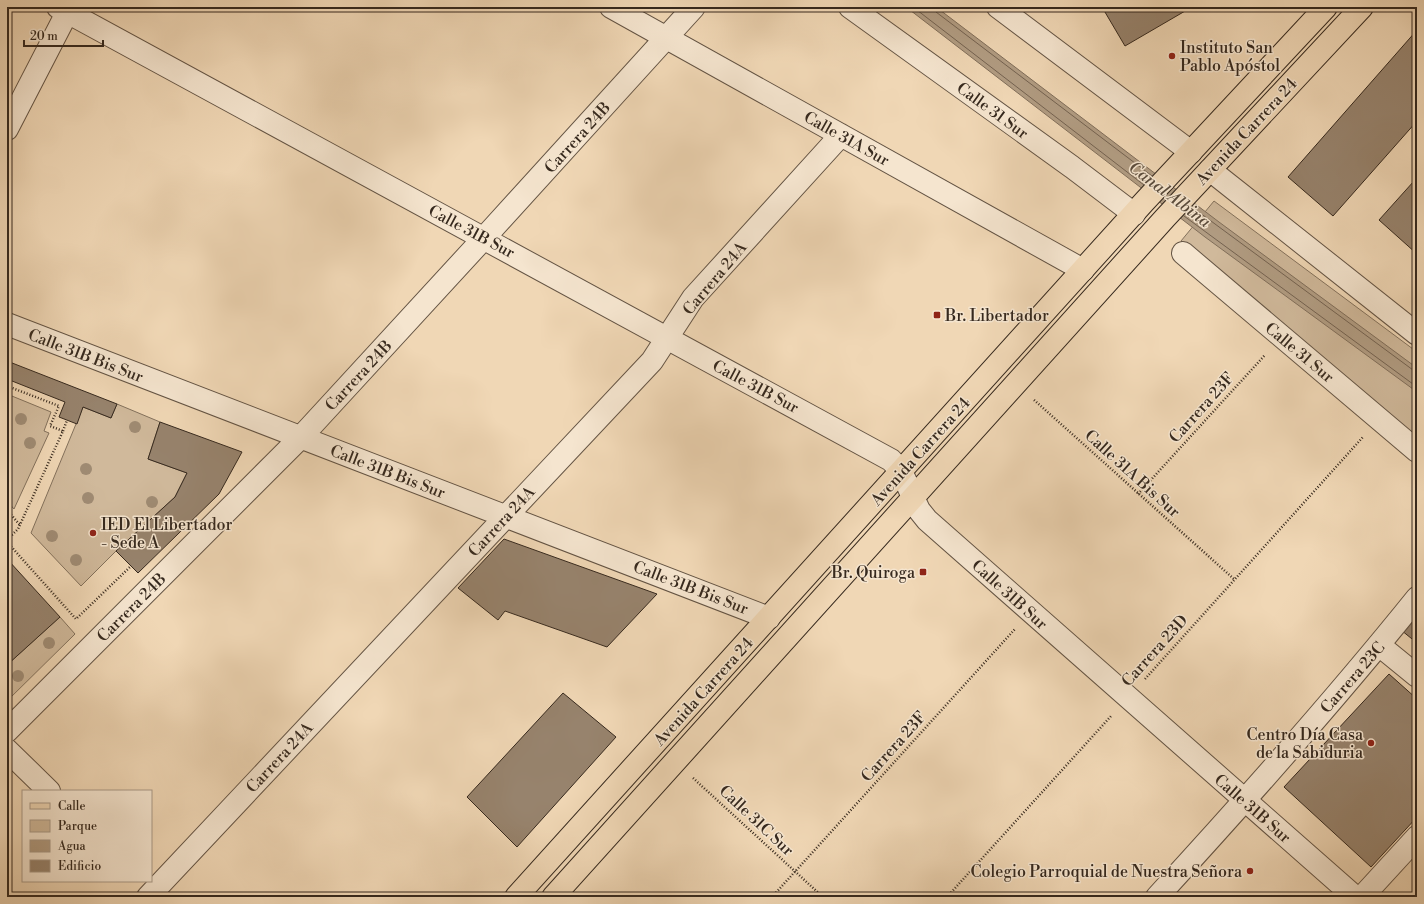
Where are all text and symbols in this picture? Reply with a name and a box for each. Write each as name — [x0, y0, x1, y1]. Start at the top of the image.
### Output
scale bar — [24, 22, 103, 48]
text: 20 m — [30, 29, 58, 44]
place label: Instituto San Pablo Apóstol — [1180, 38, 1280, 76]
marker: Instituto San Pablo Apóstol — [1167, 51, 1177, 61]
street label: Avenida Carrera 24 — [1191, 74, 1302, 190]
street label: Calle 31 Sur — [953, 78, 1032, 144]
street label: Carrera 24B — [540, 98, 615, 178]
street label: Calle 31A Sur — [800, 107, 893, 171]
water label: Canal Albina — [1124, 157, 1215, 233]
street label: Calle 31B Sur — [425, 201, 518, 263]
street label: Carrera 24A — [678, 237, 752, 319]
place label: Br. Libertador — [944, 306, 1049, 326]
marker: Br. Libertador — [932, 310, 942, 320]
street label: Calle 31 Sur — [1261, 318, 1338, 387]
street label: Calle 31B Bis Sur — [25, 325, 146, 387]
street label: Carrera 24B — [321, 336, 397, 415]
street label: Calle 31B Sur — [709, 356, 802, 418]
street label: Carrera 23F — [1165, 368, 1239, 447]
street label: Avenida Carrera 24 — [866, 393, 975, 511]
street label: Calle 31A Bis Sur — [1080, 426, 1184, 522]
street label: Calle 31B Bis Sur — [327, 441, 448, 503]
street label: Carrera 24A — [464, 482, 540, 561]
place label: IED El Libertador - Sede A — [101, 515, 232, 553]
marker: IED El Libertador - Sede A — [88, 528, 98, 538]
street label: Calle 31B Sur — [967, 556, 1051, 634]
street label: Calle 31B Bis Sur — [630, 557, 751, 619]
place label: Br. Quiroga — [831, 563, 916, 583]
marker: Br. Quiroga — [918, 567, 928, 577]
street label: Carrera 24B — [93, 569, 170, 646]
street label: Carrera 23D — [1117, 611, 1192, 691]
street label: Avenida Carrera 24 — [649, 633, 758, 751]
street label: Carrera 23C — [1316, 638, 1389, 718]
street label: Carrera 23F — [857, 707, 931, 786]
street label: Carrera 24A — [242, 718, 318, 797]
place label: Centro Día Casa de la Sabiduria — [1246, 725, 1364, 763]
marker: Centro Día Casa de la Sabiduria — [1366, 738, 1376, 748]
street label: Calle 31B Sur — [1210, 770, 1295, 848]
street label: Calle 31C Sur — [715, 781, 798, 860]
legend — [22, 790, 152, 882]
text: Calle — [58, 799, 85, 814]
text: Parque — [58, 819, 97, 834]
text: Agua — [57, 839, 87, 854]
text: Edificio — [58, 859, 101, 874]
place label: Colegio Parroquial de Nuestra Señora — [971, 862, 1243, 882]
marker: Colegio Parroquial de Nuestra Señora — [1245, 866, 1255, 876]

